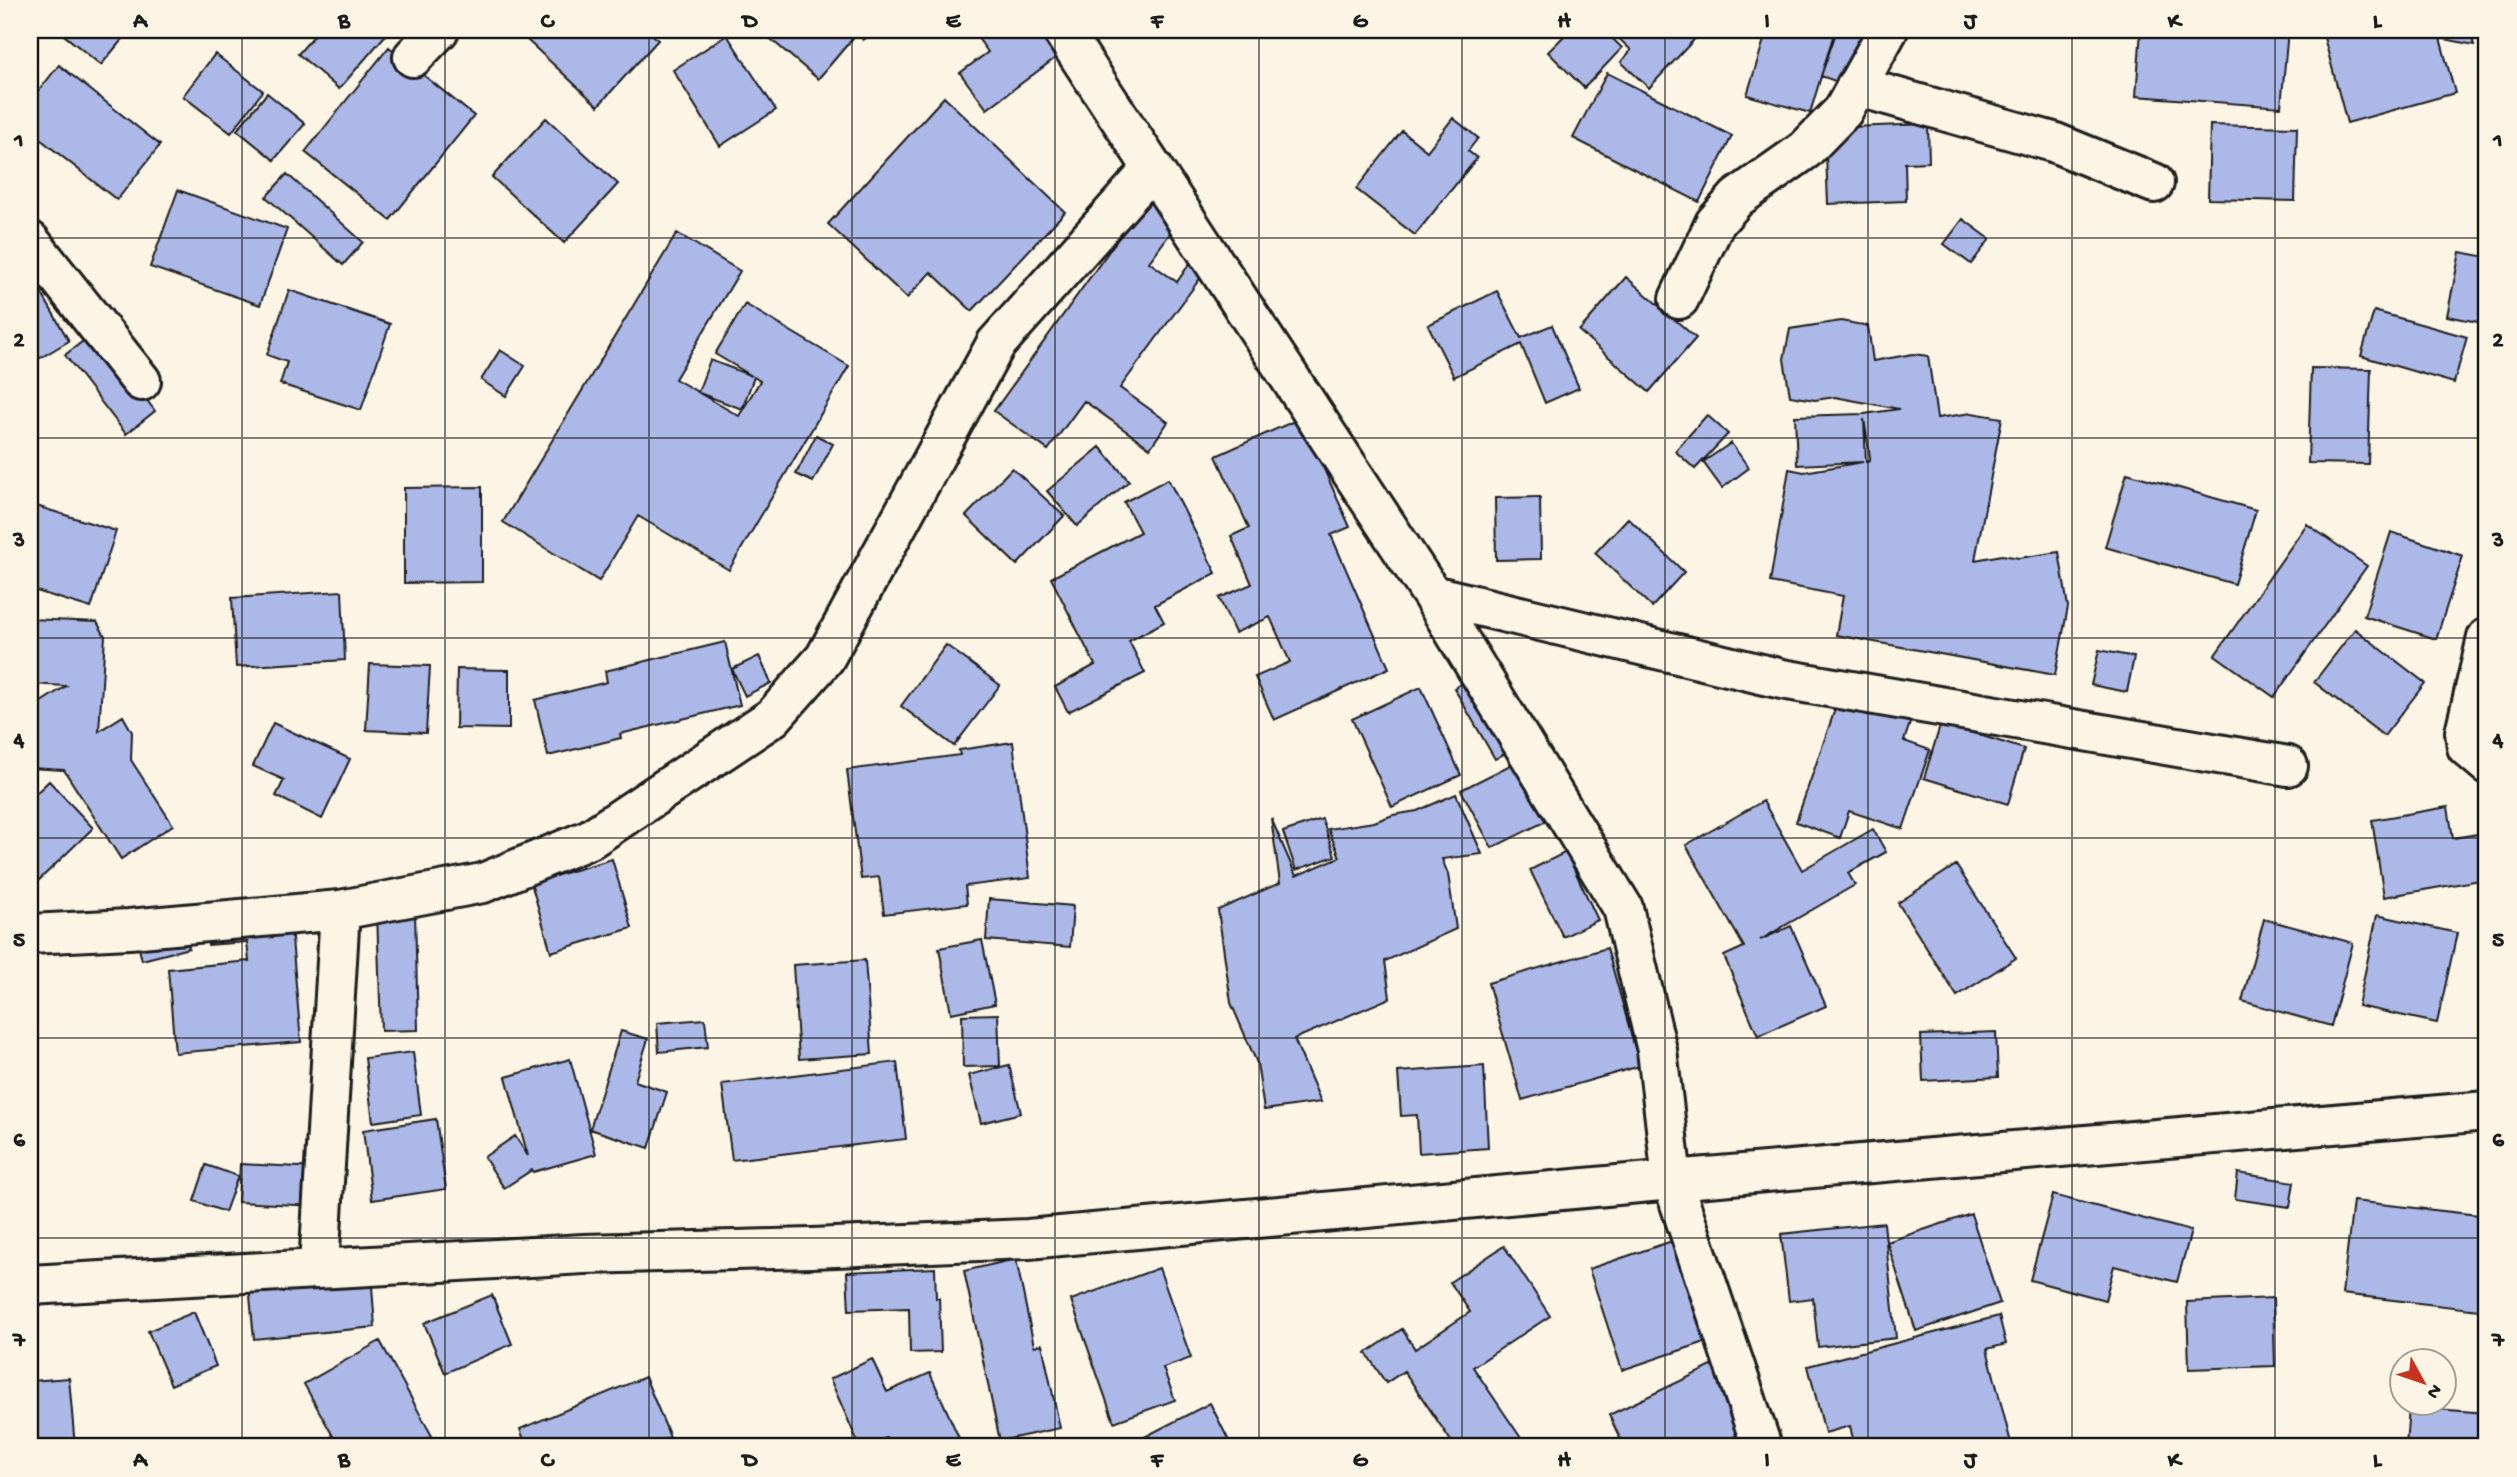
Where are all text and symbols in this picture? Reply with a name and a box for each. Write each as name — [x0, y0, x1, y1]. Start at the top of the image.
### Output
text: A — [132, 9, 148, 36]
text: B — [337, 9, 351, 36]
text: C — [541, 9, 556, 36]
text: D — [741, 9, 759, 36]
text: E — [946, 9, 962, 36]
text: F — [1150, 9, 1165, 36]
text: G — [1353, 9, 1369, 36]
text: H — [1557, 9, 1571, 36]
text: I — [1764, 9, 1770, 36]
text: J — [1963, 9, 1978, 36]
text: K — [2167, 9, 2184, 36]
text: L — [2373, 9, 2383, 36]
text: 1 — [13, 128, 24, 155]
text: 1 — [2492, 128, 2503, 155]
text: 2 — [13, 328, 25, 355]
text: 2 — [2492, 328, 2504, 355]
text: 3 — [12, 528, 25, 555]
text: 3 — [2491, 528, 2504, 555]
text: 4 — [13, 728, 25, 755]
text: 4 — [2492, 728, 2504, 755]
text: 5 — [13, 928, 25, 955]
text: 5 — [2492, 928, 2504, 955]
text: 6 — [13, 1128, 26, 1155]
text: 6 — [2492, 1128, 2505, 1155]
text: 7 — [12, 1328, 26, 1355]
text: 7 — [2491, 1328, 2505, 1355]
north arrow — [2388, 1348, 2458, 1418]
text: N — [2421, 1379, 2446, 1403]
text: A — [132, 1448, 148, 1475]
text: B — [337, 1448, 351, 1475]
text: C — [541, 1448, 556, 1475]
text: D — [741, 1448, 759, 1475]
text: E — [946, 1448, 962, 1475]
text: F — [1150, 1448, 1165, 1475]
text: G — [1353, 1448, 1369, 1475]
text: H — [1557, 1448, 1571, 1475]
text: I — [1764, 1448, 1770, 1475]
text: J — [1963, 1448, 1978, 1475]
text: K — [2167, 1448, 2184, 1475]
text: L — [2373, 1448, 2383, 1475]

